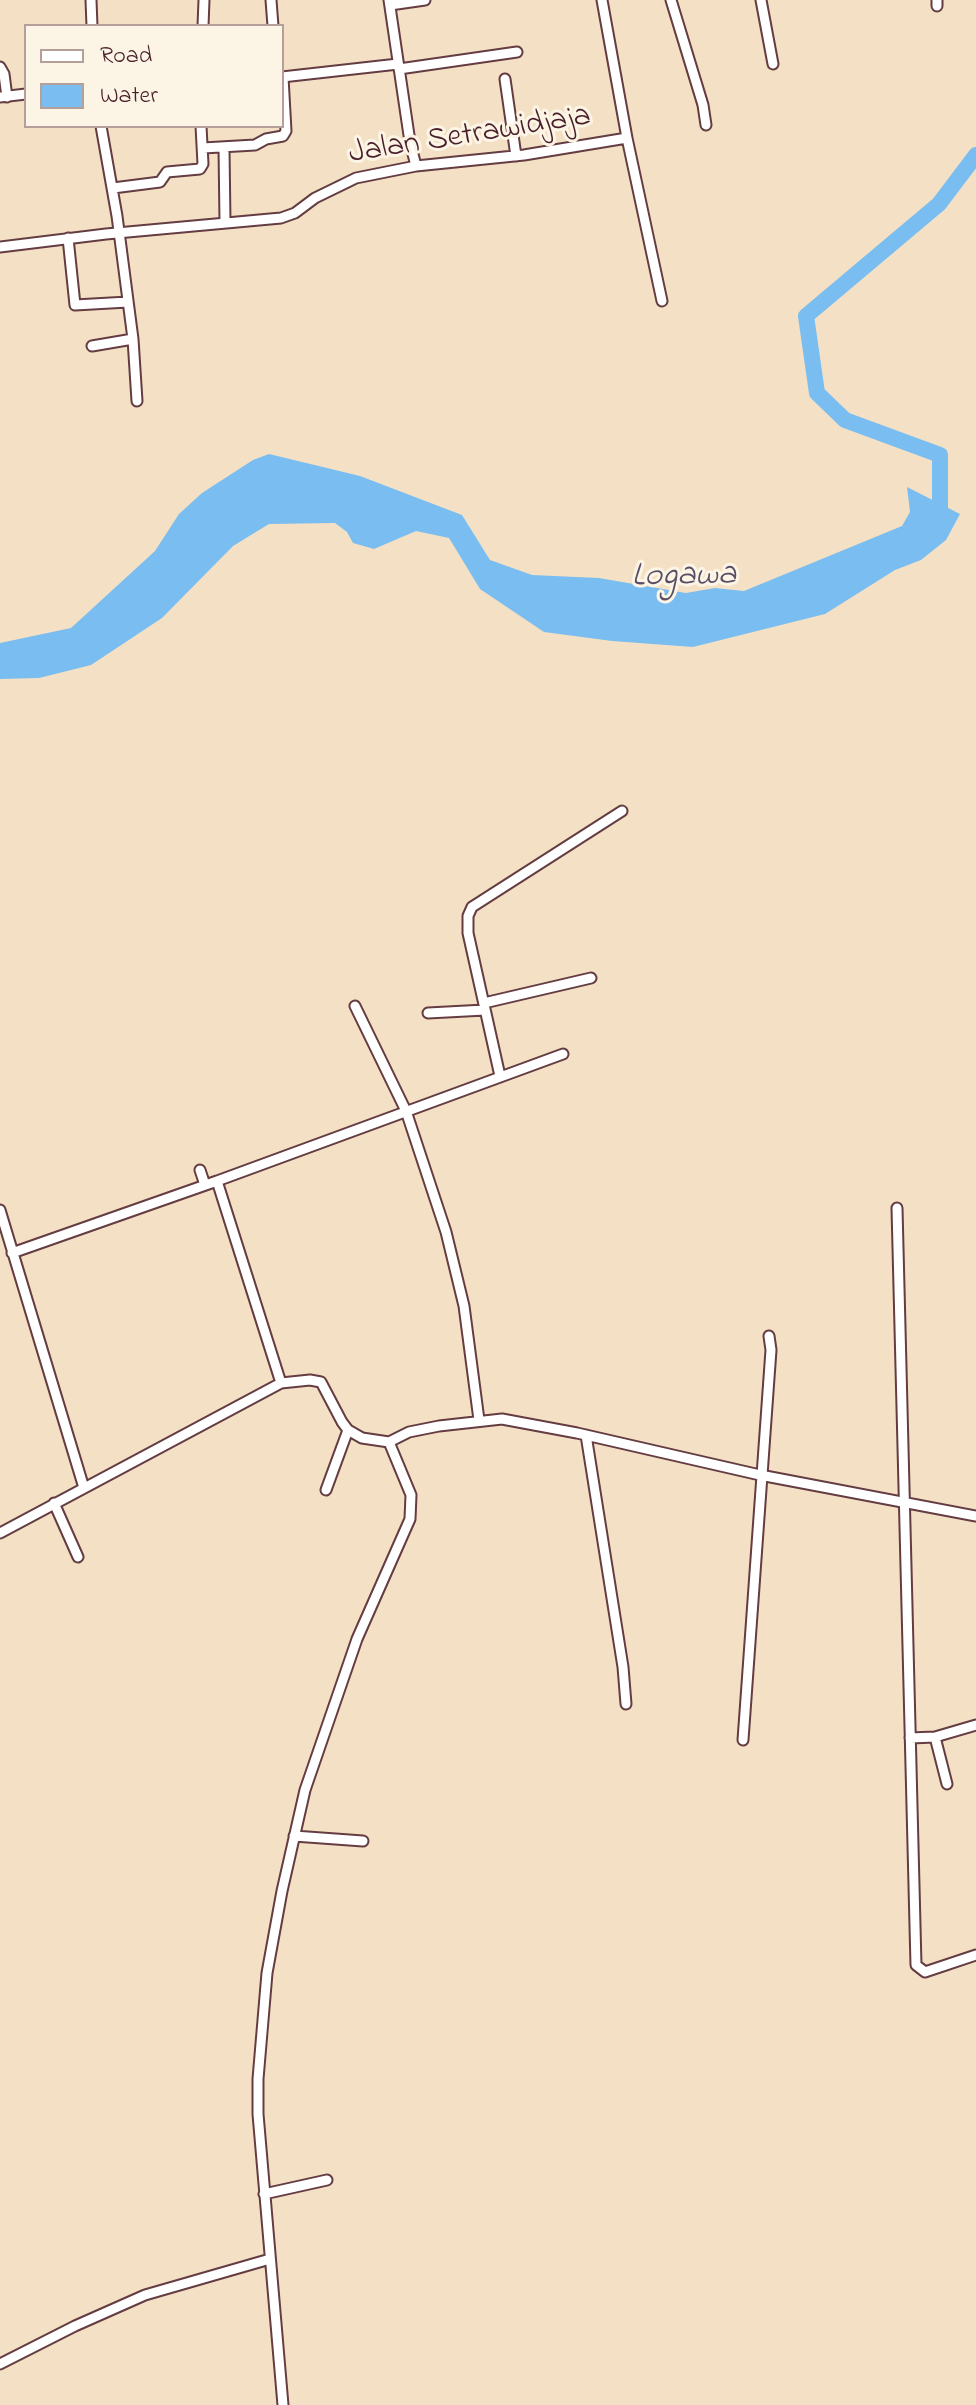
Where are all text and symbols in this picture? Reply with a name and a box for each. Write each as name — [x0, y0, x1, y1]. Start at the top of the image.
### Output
legend — [24, 24, 284, 128]
text: Road — [100, 39, 152, 74]
text: Water — [100, 79, 158, 114]
street label: Jalan Setrawidjaja — [346, 99, 594, 175]
water label: Logawa — [631, 557, 737, 599]

